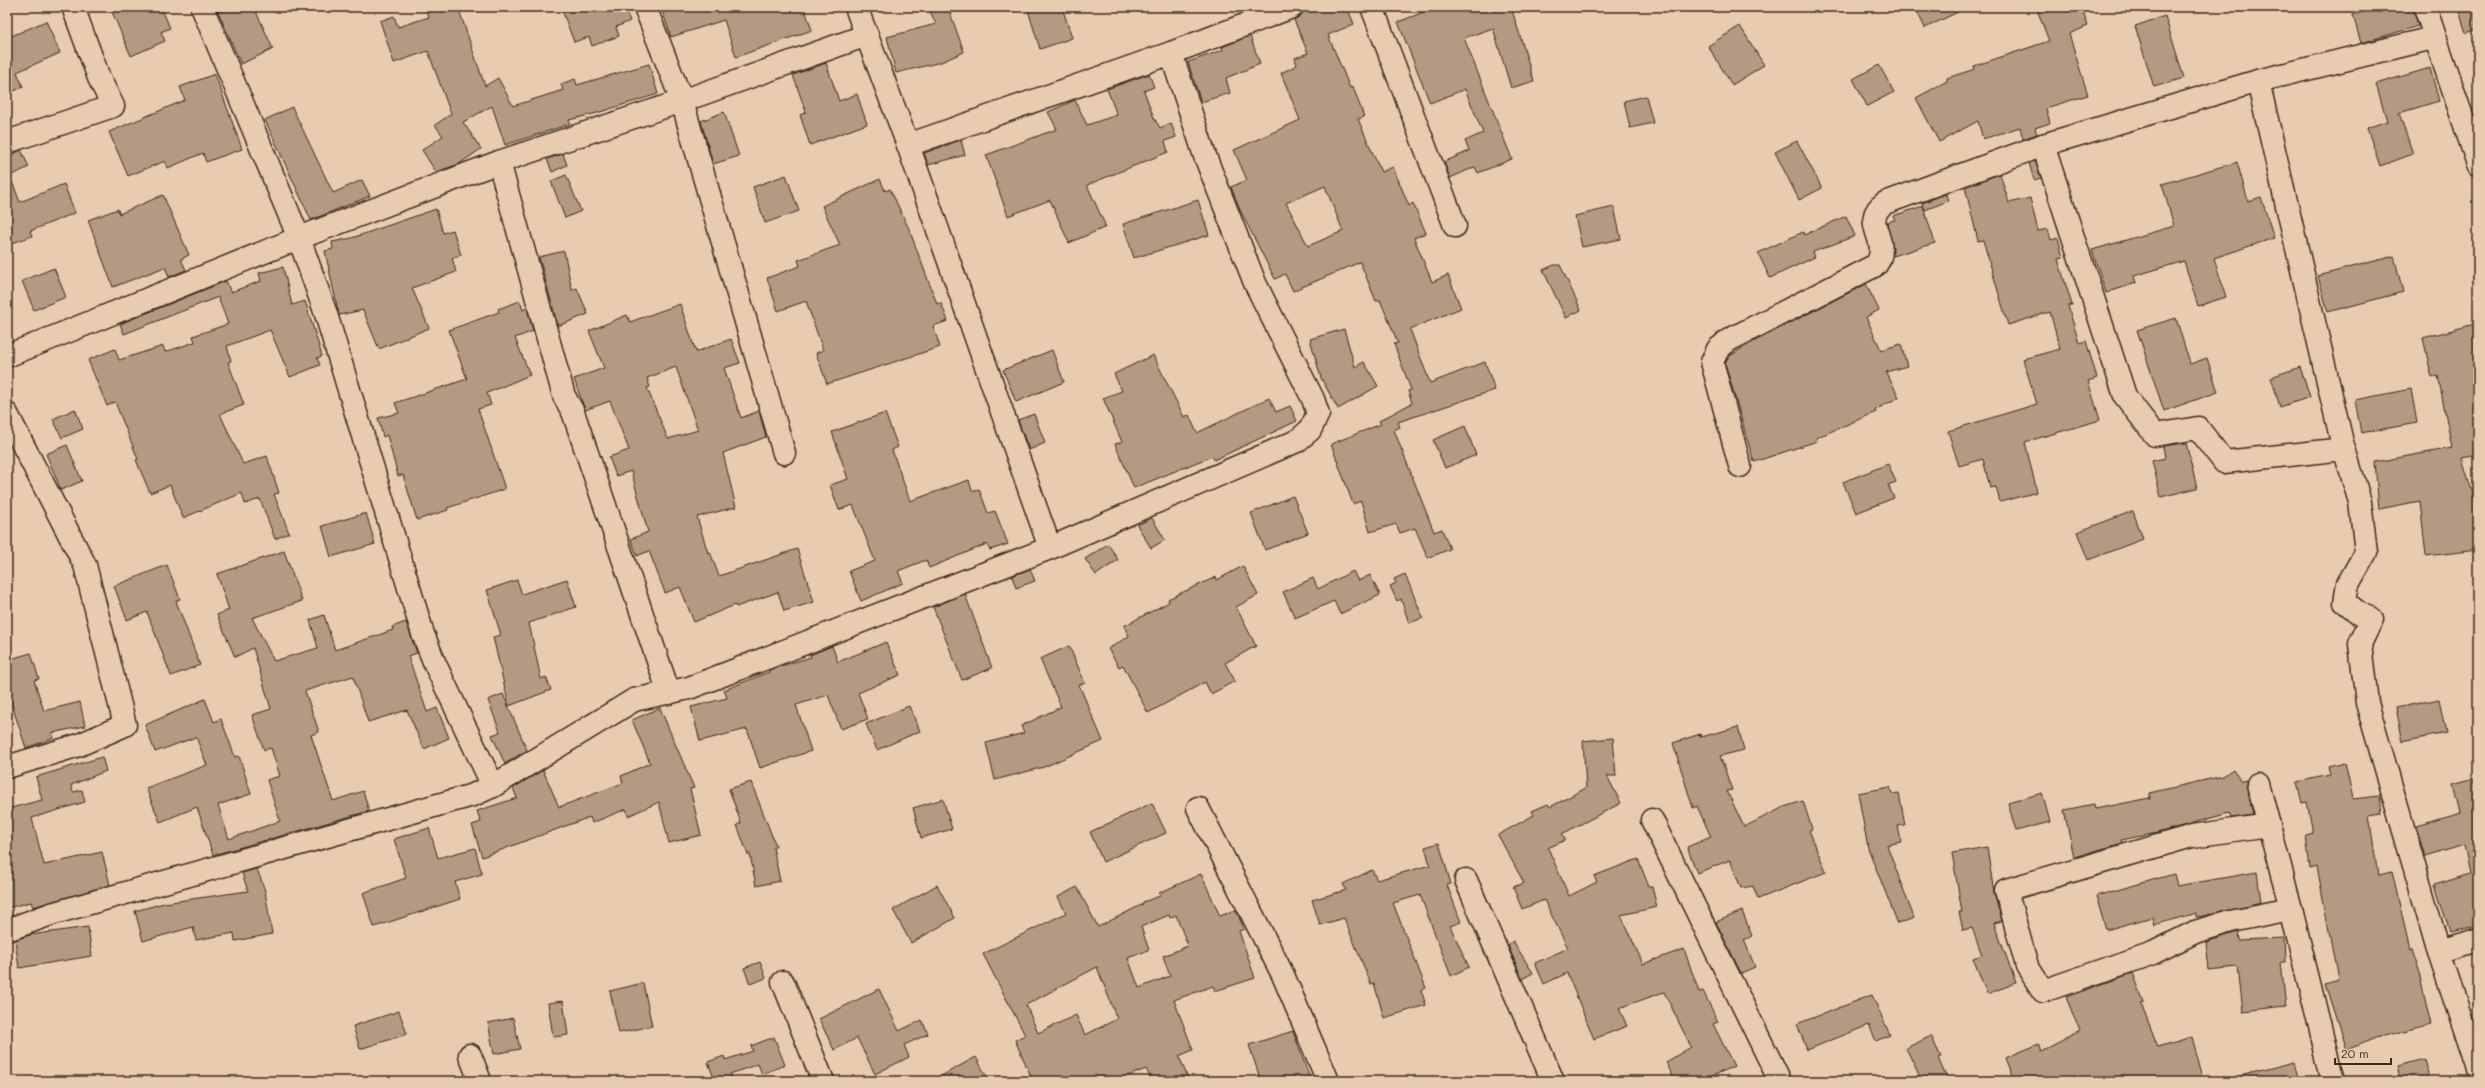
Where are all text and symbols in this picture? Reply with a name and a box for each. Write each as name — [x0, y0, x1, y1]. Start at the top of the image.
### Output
scale bar — [2335, 1040, 2391, 1066]
text: 20 m — [2341, 1045, 2369, 1061]

